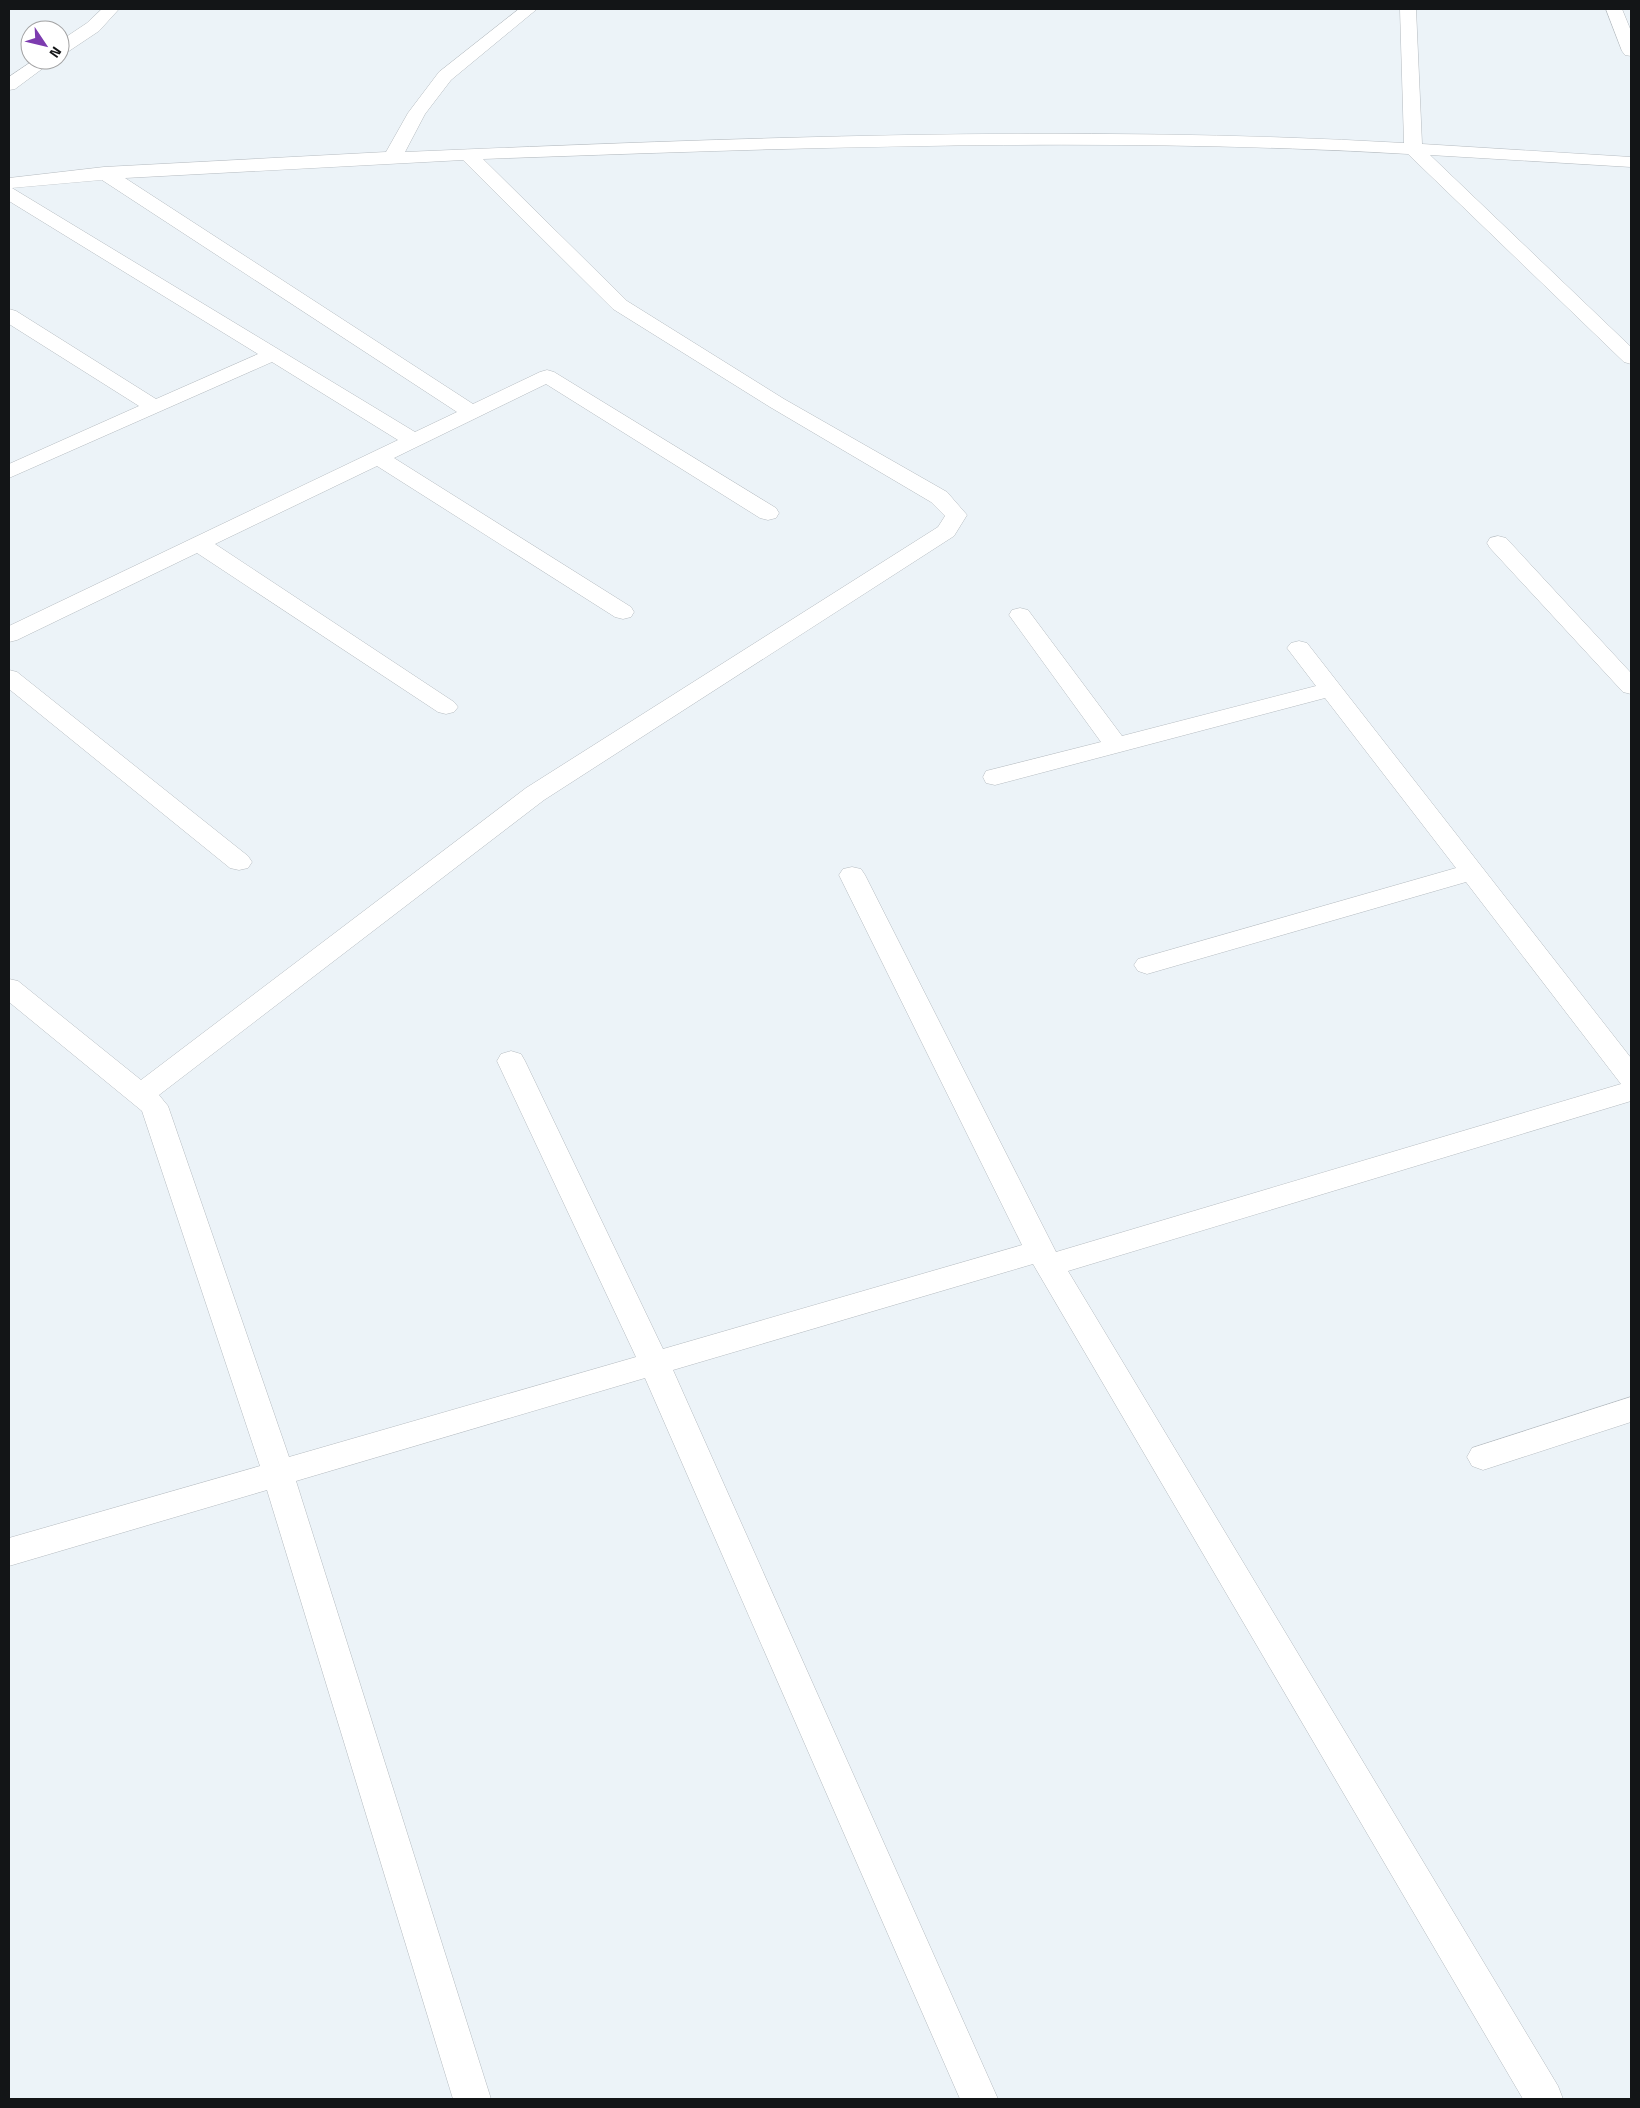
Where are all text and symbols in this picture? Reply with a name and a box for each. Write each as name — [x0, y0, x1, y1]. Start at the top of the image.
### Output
north arrow — [20, 20, 70, 70]
text: N — [45, 43, 67, 63]

